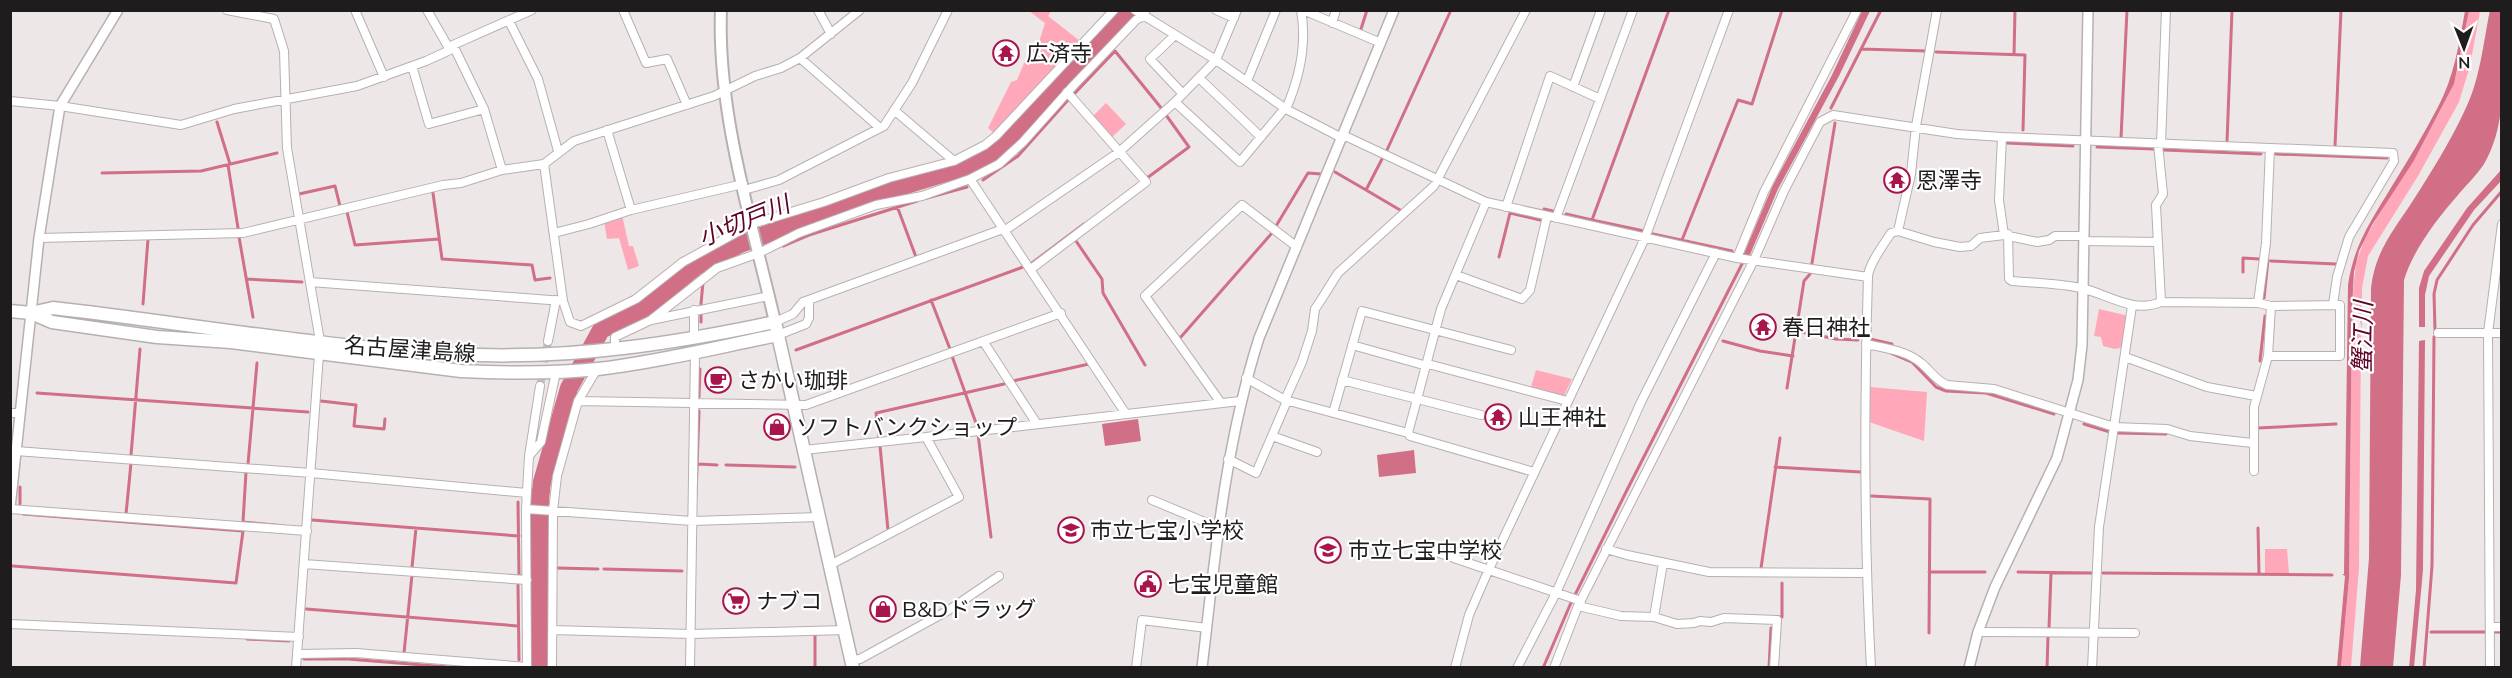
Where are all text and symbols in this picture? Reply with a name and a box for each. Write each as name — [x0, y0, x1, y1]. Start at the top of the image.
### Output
north arrow — [2434, 18, 2494, 78]
temple icon: 広済寺 — [991, 38, 1021, 68]
place label: 広済寺 — [1026, 39, 1092, 67]
text: N — [2458, 53, 2470, 73]
temple icon: 恩澤寺 — [1882, 165, 1912, 195]
place label: 恩澤寺 — [1916, 166, 1982, 194]
water label: 小切戸川 — [694, 187, 797, 252]
water label: 蟹江川 — [2346, 298, 2378, 373]
temple icon: 春日神社 — [1748, 312, 1778, 342]
place label: 春日神社 — [1782, 313, 1870, 341]
street label: 名古屋津島線 — [343, 330, 477, 368]
cafe icon: さかい珈琲 — [703, 365, 733, 395]
place label: さかい珈琲 — [738, 366, 848, 394]
temple icon: 山王神社 — [1483, 402, 1513, 432]
place label: 山王神社 — [1518, 403, 1606, 431]
shop icon: ソフトバンクショップ — [762, 412, 792, 442]
place label: ソフトバンクショップ — [796, 413, 1017, 441]
school or university icon: 市立七宝小学校 — [1056, 515, 1086, 545]
place label: 市立七宝小学校 — [1090, 516, 1244, 544]
school or university icon: 市立七宝中学校 — [1313, 535, 1343, 565]
place label: 市立七宝中学校 — [1348, 536, 1502, 564]
public building icon: 七宝児童館 — [1133, 569, 1163, 599]
place label: 七宝児童館 — [1168, 570, 1278, 598]
supermarket icon: ナブコ — [721, 586, 751, 616]
place label: ナブコ — [756, 587, 822, 615]
shop icon: B&Dドラッグ — [868, 594, 898, 624]
place label: B&Dドラッグ — [902, 595, 1036, 623]

